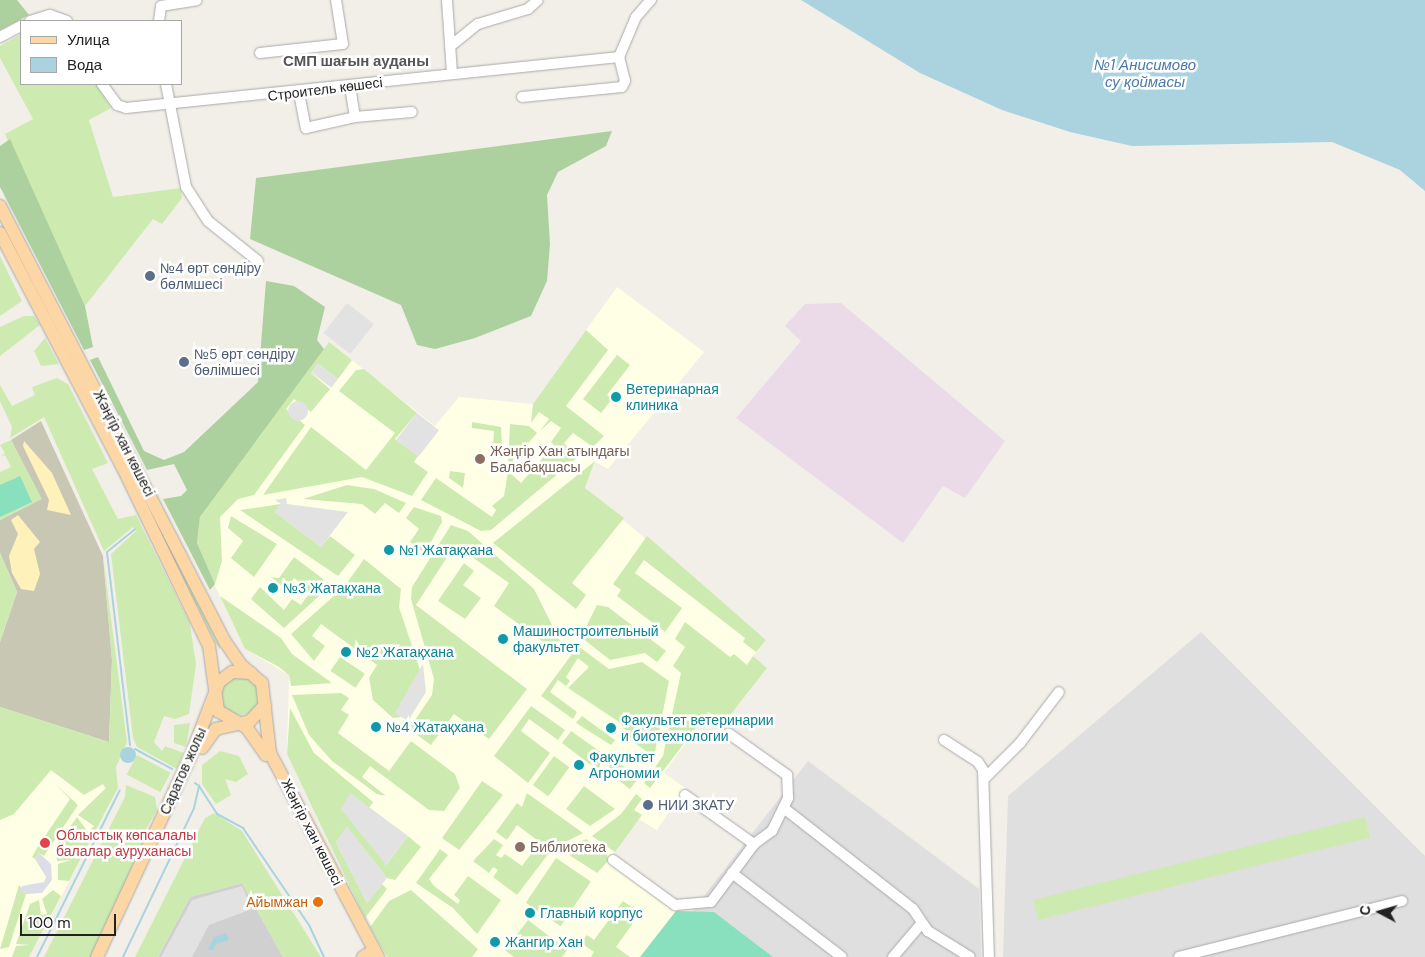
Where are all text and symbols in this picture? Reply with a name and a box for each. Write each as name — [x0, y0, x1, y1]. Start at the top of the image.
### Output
legend — [20, 20, 182, 85]
text: Улица — [67, 30, 110, 50]
district label: СМП шағын ауданы — [283, 53, 429, 71]
text: Вода — [67, 55, 102, 75]
water label: №1 Анисимово су қоймасы — [1094, 56, 1196, 91]
street label: Строитель көшесі — [267, 74, 383, 104]
place label: №4 өрт сөндіру бөлмшесі — [160, 260, 261, 292]
marker: №4 өрт сөндіру бөлмшесі — [144, 270, 156, 282]
place label: №5 өрт сөндіру бөлімшесі — [194, 346, 295, 378]
marker: №5 өрт сөндіру бөлімшесі — [178, 356, 190, 368]
place label: Ветеринарная клиника — [626, 381, 719, 414]
street label: Жәңгір хан көшесі — [90, 387, 158, 499]
marker: Ветеринарная клиника — [610, 391, 622, 403]
place label: Жәңгір Хан атындағы Балабақшасы — [490, 443, 630, 476]
marker: Жәңгір Хан атындағы Балабақшасы — [474, 453, 486, 465]
place label: №1 Жатақхана — [399, 542, 493, 558]
marker: №1 Жатақхана — [383, 544, 395, 556]
place label: №3 Жатақхана — [283, 580, 381, 596]
marker: №3 Жатақхана — [267, 582, 279, 594]
place label: Машиностроительный факультет — [513, 623, 659, 656]
marker: Машиностроительный факультет — [497, 633, 509, 645]
place label: №2 Жатақхана — [356, 644, 454, 660]
marker: №2 Жатақхана — [340, 646, 352, 658]
place label: Факультет ветеринарии и биотехнологии — [621, 712, 774, 744]
place label: №4 Жатақхана — [386, 719, 484, 735]
marker: №4 Жатақхана — [370, 721, 382, 733]
marker: Факультет ветеринарии и биотехнологии — [605, 722, 617, 734]
street label: Саратов жолы — [156, 725, 210, 817]
place label: Факультет Агрономии — [589, 749, 660, 782]
marker: Факультет Агрономии — [573, 759, 585, 771]
street label: Жәңгір хан көшесі — [278, 776, 346, 888]
place label: НИИ ЗКАТУ — [658, 797, 734, 813]
marker: НИИ ЗКАТУ — [642, 799, 654, 811]
place label: Облыстық көпсалалы балалар ауруханасы — [56, 827, 196, 860]
marker: Облыстық көпсалалы балалар ауруханасы — [38, 836, 52, 850]
place label: Библиотека — [530, 839, 606, 855]
marker: Библиотека — [514, 841, 526, 853]
north arrow — [1355, 887, 1405, 937]
place label: Айымжан — [246, 894, 308, 910]
marker: Айымжан — [312, 896, 324, 908]
scale bar — [22, 904, 119, 936]
text: С — [1356, 904, 1375, 916]
place label: Главный корпус — [540, 905, 643, 921]
marker: Главный корпус — [524, 907, 536, 919]
text: 100 m — [28, 913, 71, 933]
place label: Жангир Хан — [505, 934, 583, 950]
marker: Жангир Хан — [489, 936, 501, 948]

